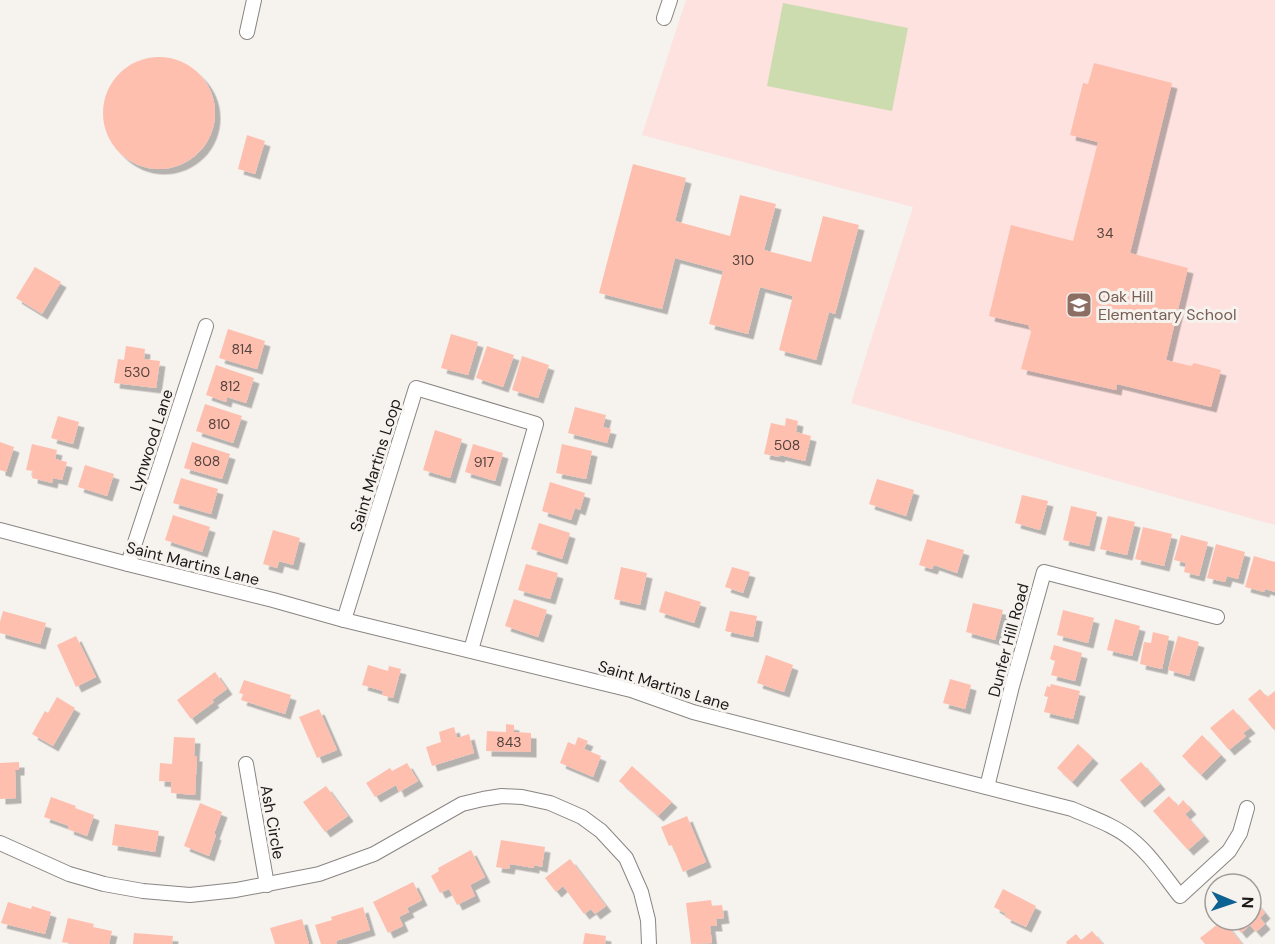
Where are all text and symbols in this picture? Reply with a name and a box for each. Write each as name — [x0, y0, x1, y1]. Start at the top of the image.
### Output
house number: 34 — [1097, 224, 1114, 242]
house number: 310 — [732, 251, 754, 269]
place label: Oak Hill Elementary School — [1098, 286, 1236, 325]
school or university icon: Oak Hill Elementary School — [1064, 290, 1094, 320]
house number: 814 — [231, 340, 253, 358]
house number: 530 — [124, 363, 150, 381]
house number: 812 — [220, 377, 240, 395]
street label: Lynwood Lane — [125, 386, 178, 494]
street label: Saint Martins Loop — [345, 396, 406, 534]
house number: 810 — [208, 415, 230, 433]
house number: 508 — [774, 436, 800, 454]
house number: 808 — [194, 452, 220, 470]
house number: 917 — [474, 453, 494, 471]
street label: Saint Martins Lane — [124, 537, 262, 590]
street label: Dunfer Hill Road — [983, 581, 1034, 699]
street label: Saint Martins Lane — [595, 655, 732, 715]
house number: 843 — [496, 733, 522, 751]
street label: Ash Circle — [256, 783, 289, 861]
north arrow — [1203, 872, 1263, 932]
text: N — [1237, 896, 1258, 909]

